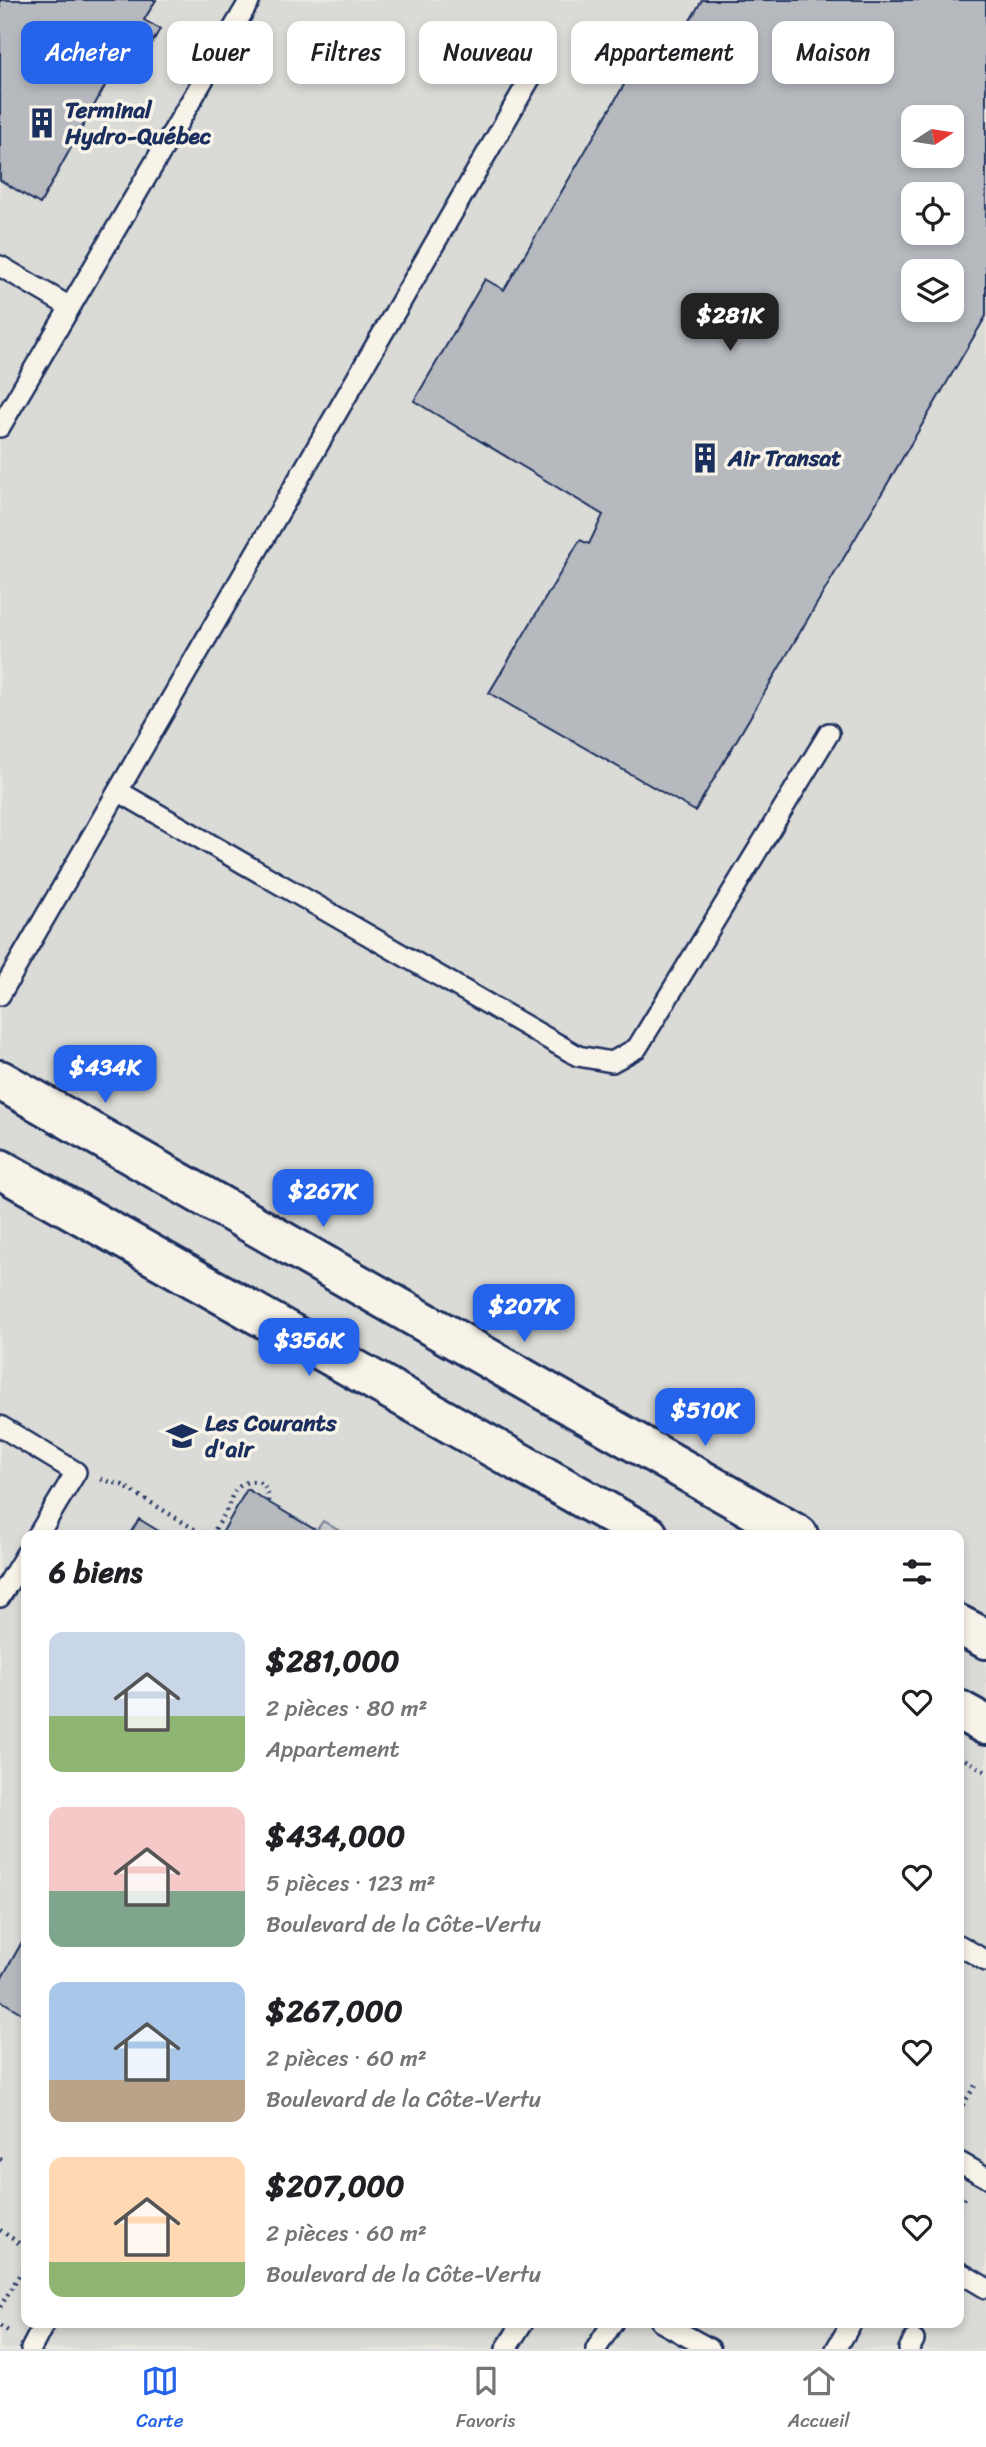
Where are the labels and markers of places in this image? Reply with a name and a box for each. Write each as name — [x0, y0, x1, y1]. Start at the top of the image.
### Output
place label: Terminal Hydro-Québec — [64, 90, 211, 157]
building icon: Terminal Hydro-Québec — [25, 106, 59, 140]
pin: $281K — [681, 294, 779, 353]
place label: Air Transat — [727, 438, 841, 479]
building icon: Air Transat — [688, 441, 722, 475]
pin: $434K — [56, 1046, 154, 1105]
pin: $267K — [274, 1170, 372, 1229]
pin: $207K — [475, 1284, 573, 1344]
pin: $356K — [260, 1318, 358, 1378]
pin: $510K — [656, 1388, 754, 1448]
place label: Les Courants d'air — [205, 1403, 337, 1470]
school or university icon: Les Courants d'air — [165, 1419, 199, 1453]

